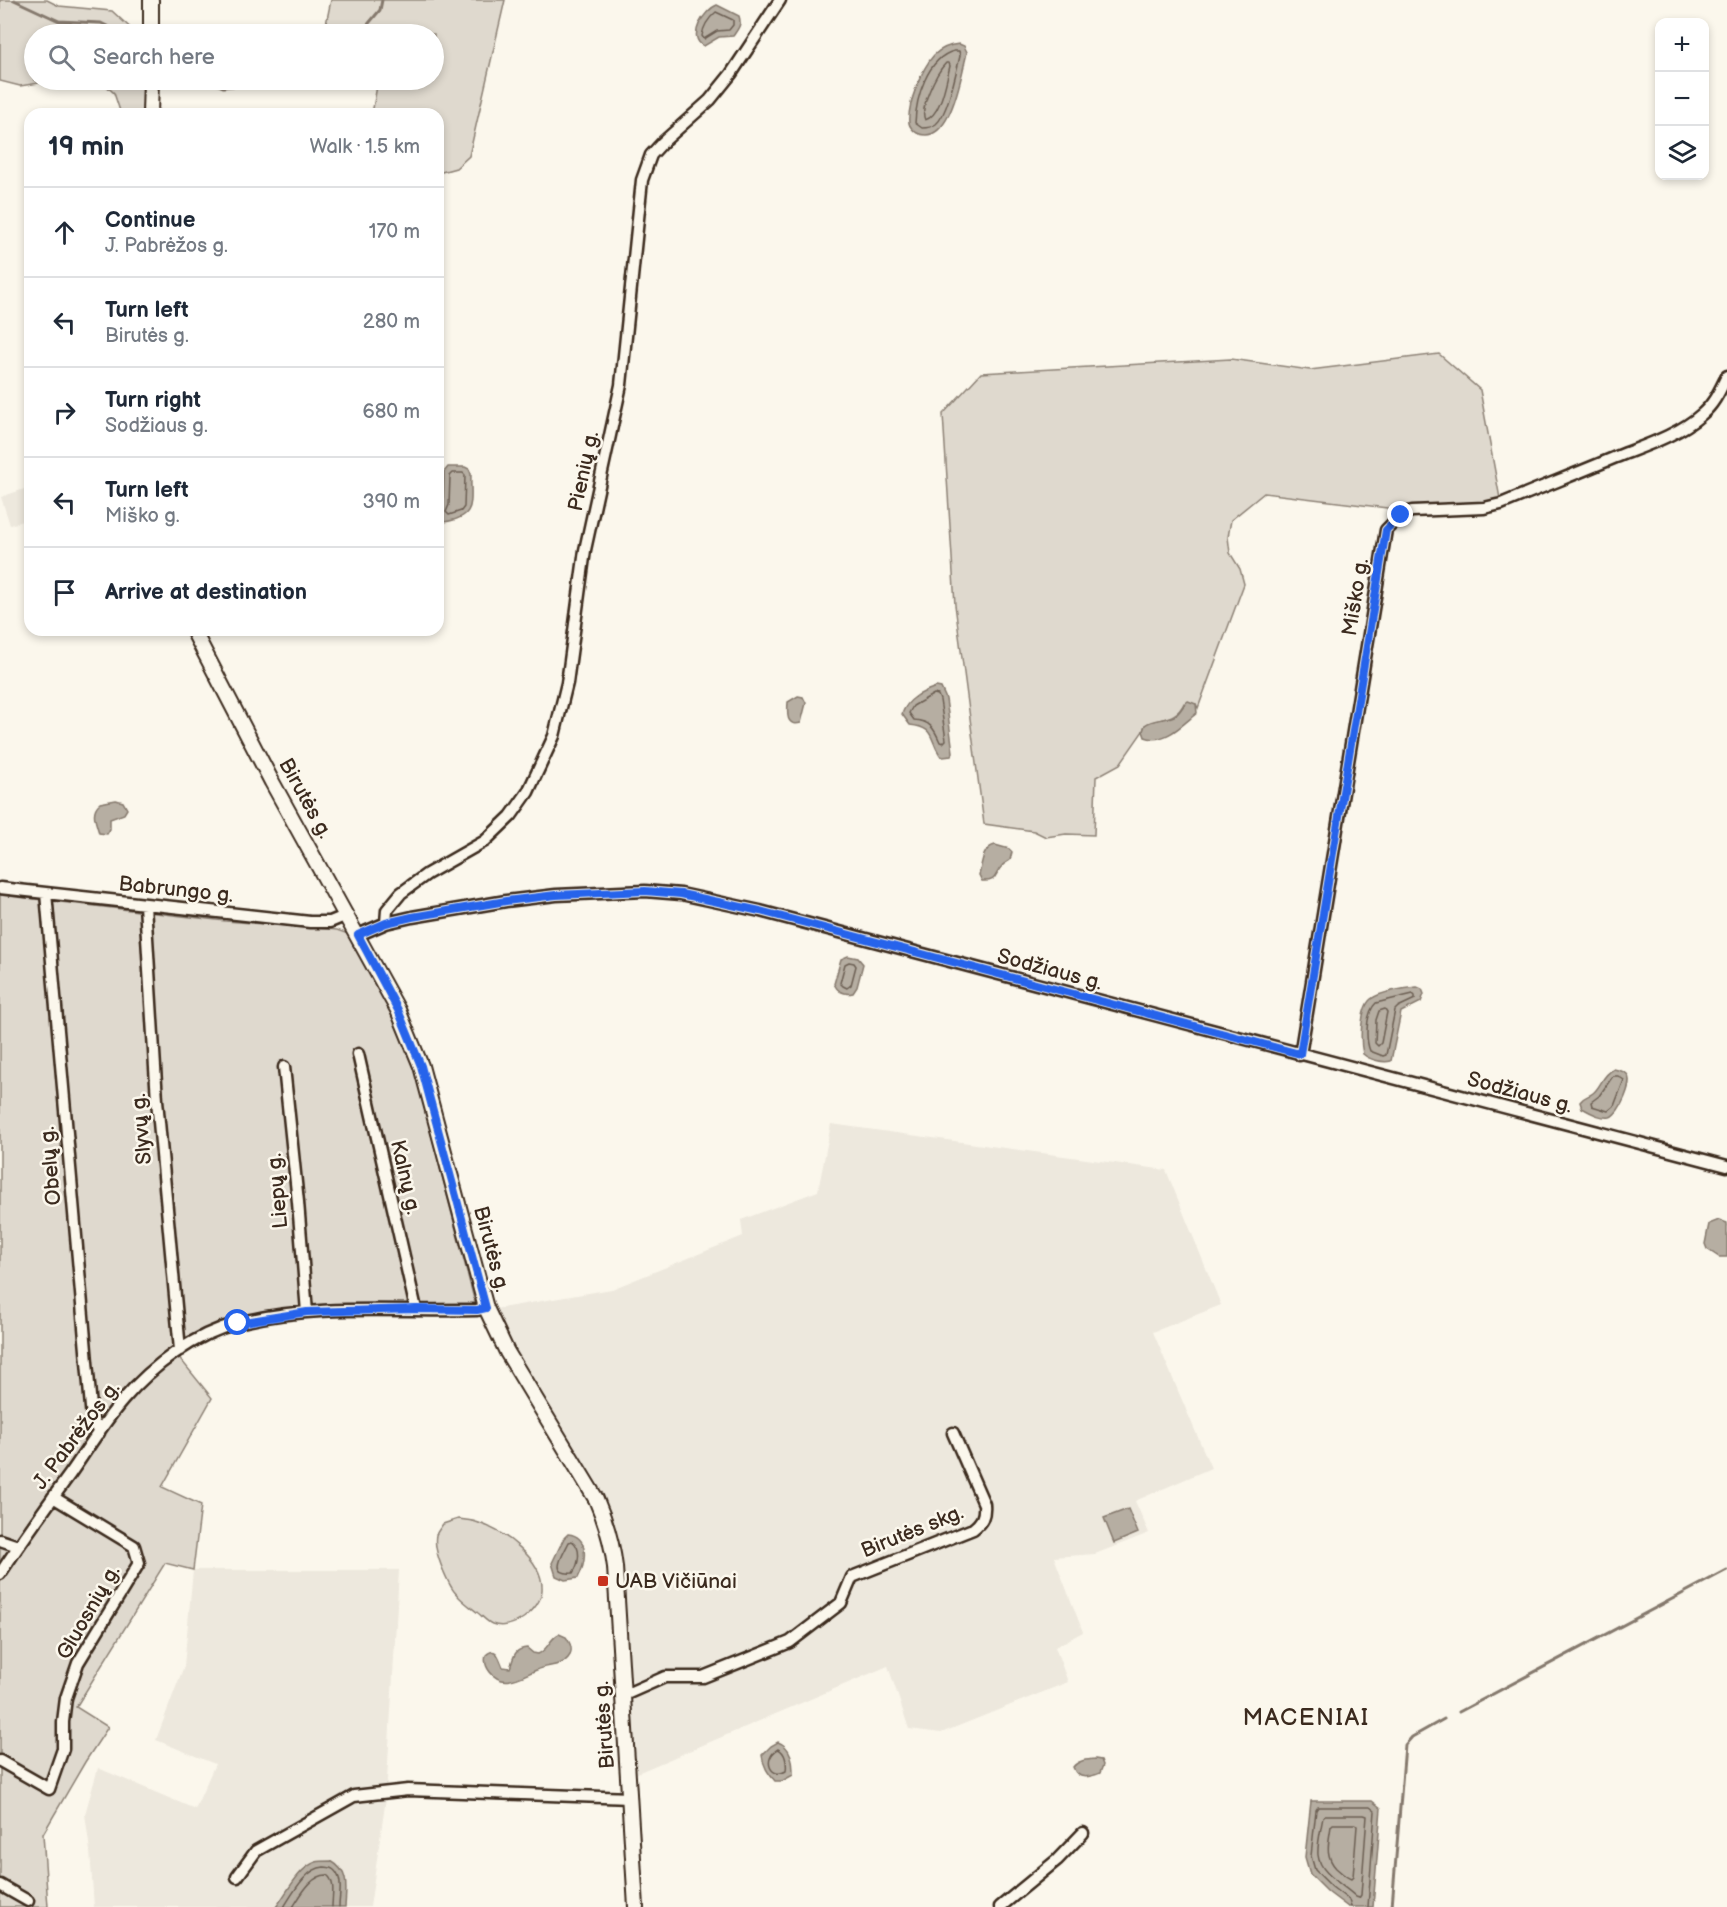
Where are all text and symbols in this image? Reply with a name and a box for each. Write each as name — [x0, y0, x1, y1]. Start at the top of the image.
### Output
map controls — [1655, 18, 1709, 180]
button: + — [1655, 18, 1709, 72]
search box — [24, 24, 444, 90]
icon: search — [45, 41, 78, 74]
text: Search here — [93, 44, 215, 71]
button: − — [1655, 72, 1709, 126]
button: layers — [1655, 126, 1709, 180]
text: 19 min — [48, 132, 124, 163]
text: Walk · 1.5 km — [309, 135, 420, 159]
text: Continue — [105, 207, 195, 234]
icon: ahead — [48, 216, 81, 249]
text: 170 m — [369, 220, 420, 244]
text: J. Pabrėžos g. — [105, 234, 228, 258]
text: Turn left — [105, 297, 189, 324]
icon: left — [48, 306, 81, 339]
text: 280 m — [363, 310, 420, 334]
text: Birutės g. — [105, 324, 189, 348]
text: Turn right — [105, 387, 201, 414]
icon: right — [48, 396, 81, 429]
text: 680 m — [362, 400, 420, 424]
text: Sodžiaus g. — [105, 414, 208, 438]
street label: Pienių g. — [563, 429, 604, 514]
text: Turn left — [105, 477, 189, 504]
icon: left — [48, 486, 81, 519]
text: 390 m — [362, 490, 420, 514]
route end — [1387, 501, 1413, 527]
text: Miško g. — [105, 504, 180, 528]
street label: Miško g. — [1337, 556, 1374, 638]
icon: arrive — [48, 576, 81, 609]
text: Arrive at destination — [105, 579, 307, 606]
street label: Birutės g. — [273, 754, 338, 843]
street label: Babrungo g. — [117, 871, 235, 908]
street label: Sodžiaus g. — [994, 943, 1105, 996]
street label: Sodžiaus g. — [1464, 1066, 1575, 1119]
street label: Slyvų g. — [126, 1092, 157, 1166]
street label: Obelų g. — [35, 1125, 66, 1206]
street label: Kalnų g. — [385, 1137, 426, 1217]
street label: Liepų g. — [262, 1152, 293, 1230]
street label: Birutės g. — [468, 1203, 515, 1295]
route start — [224, 1309, 250, 1335]
street label: J. Pabrėžos g. — [28, 1376, 125, 1494]
street label: Birutės skg. — [857, 1500, 967, 1563]
street label: Gluosnių g. — [51, 1560, 126, 1664]
place label: UAB Vičiūnai — [615, 1569, 737, 1594]
marker: UAB Vičiūnai — [596, 1574, 610, 1588]
street label: Birutės g. — [589, 1680, 620, 1770]
district label: MACENIAI — [1242, 1703, 1370, 1732]

